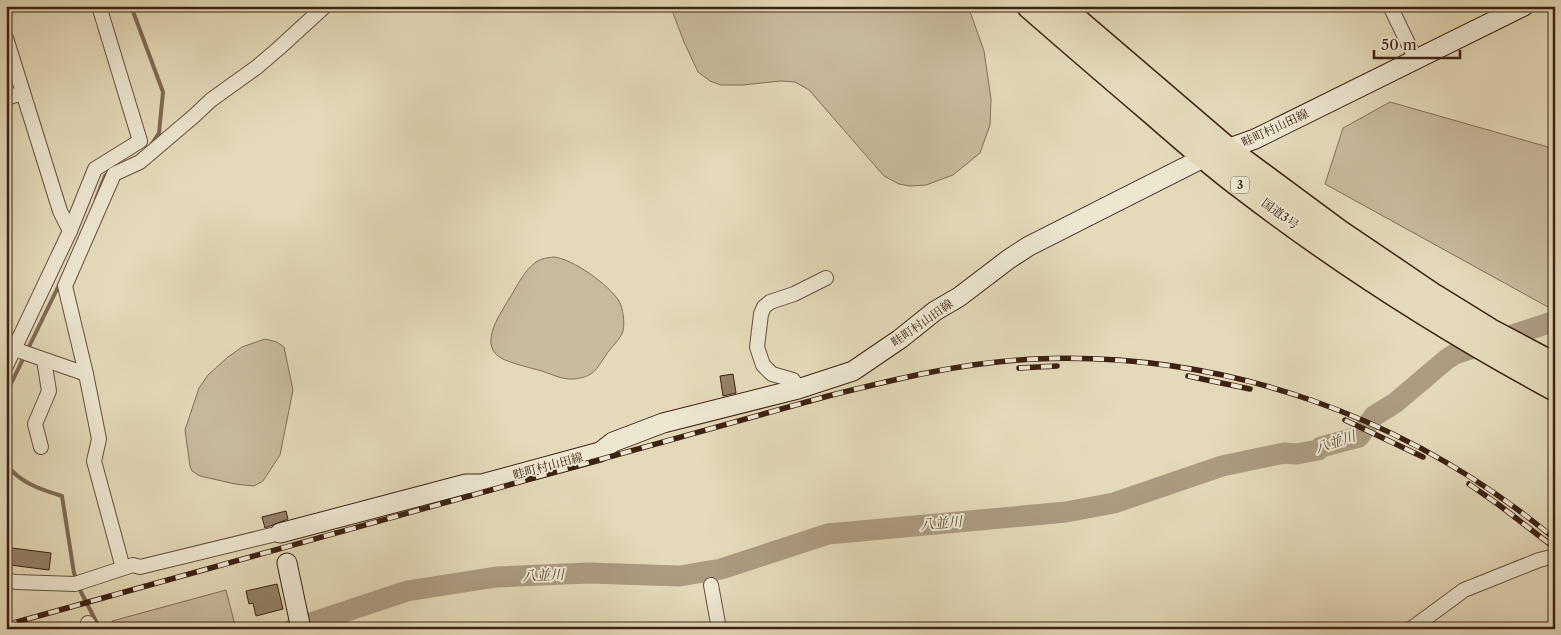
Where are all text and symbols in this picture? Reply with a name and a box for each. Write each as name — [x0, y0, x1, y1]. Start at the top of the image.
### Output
scale bar — [1374, 28, 1460, 60]
text: 50 m — [1381, 35, 1417, 54]
street label: 畦町村山田線 — [1239, 106, 1311, 150]
road number: 3 — [1231, 176, 1249, 194]
street label: 国道3号 — [1259, 195, 1302, 232]
street label: 畦町村山田線 — [888, 296, 956, 349]
water label: 八並川 — [1312, 426, 1360, 457]
street label: 畦町村山田線 — [511, 449, 585, 482]
water label: 八並川 — [919, 512, 965, 534]
water label: 八並川 — [522, 565, 566, 585]

